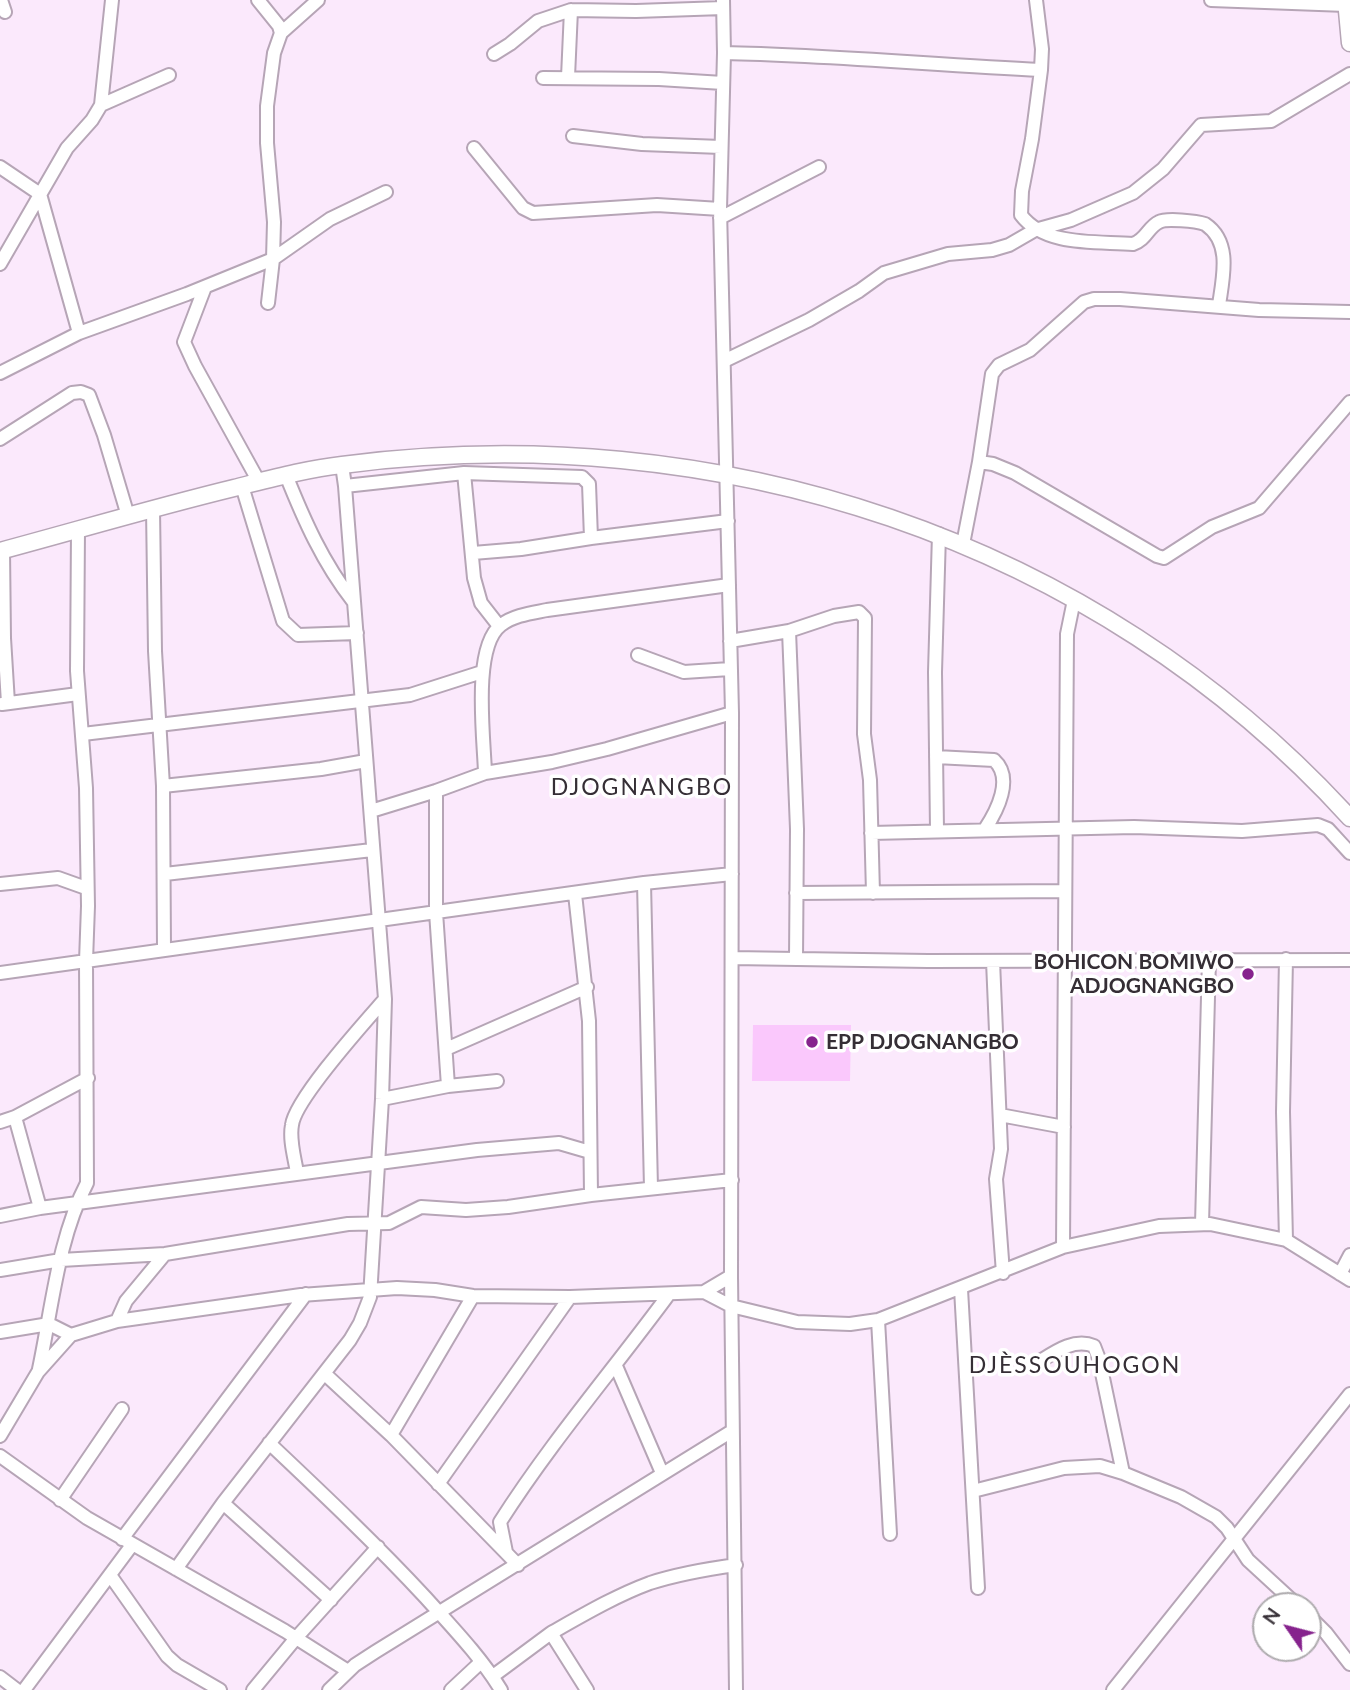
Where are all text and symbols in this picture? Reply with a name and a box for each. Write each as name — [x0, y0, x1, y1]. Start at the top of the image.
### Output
district label: DJOGNANGBO — [552, 774, 732, 802]
place label: BOHICON BOMIWO ADJOGNANGBO — [1033, 949, 1234, 999]
marker: BOHICON BOMIWO ADJOGNANGBO — [1240, 966, 1256, 982]
place label: EPP DJOGNANGBO — [826, 1029, 1019, 1055]
marker: EPP DJOGNANGBO — [804, 1034, 820, 1050]
district label: DJÈSSOUHOGON — [970, 1352, 1180, 1380]
north arrow — [1252, 1592, 1322, 1662]
text: N — [1257, 1603, 1285, 1628]

